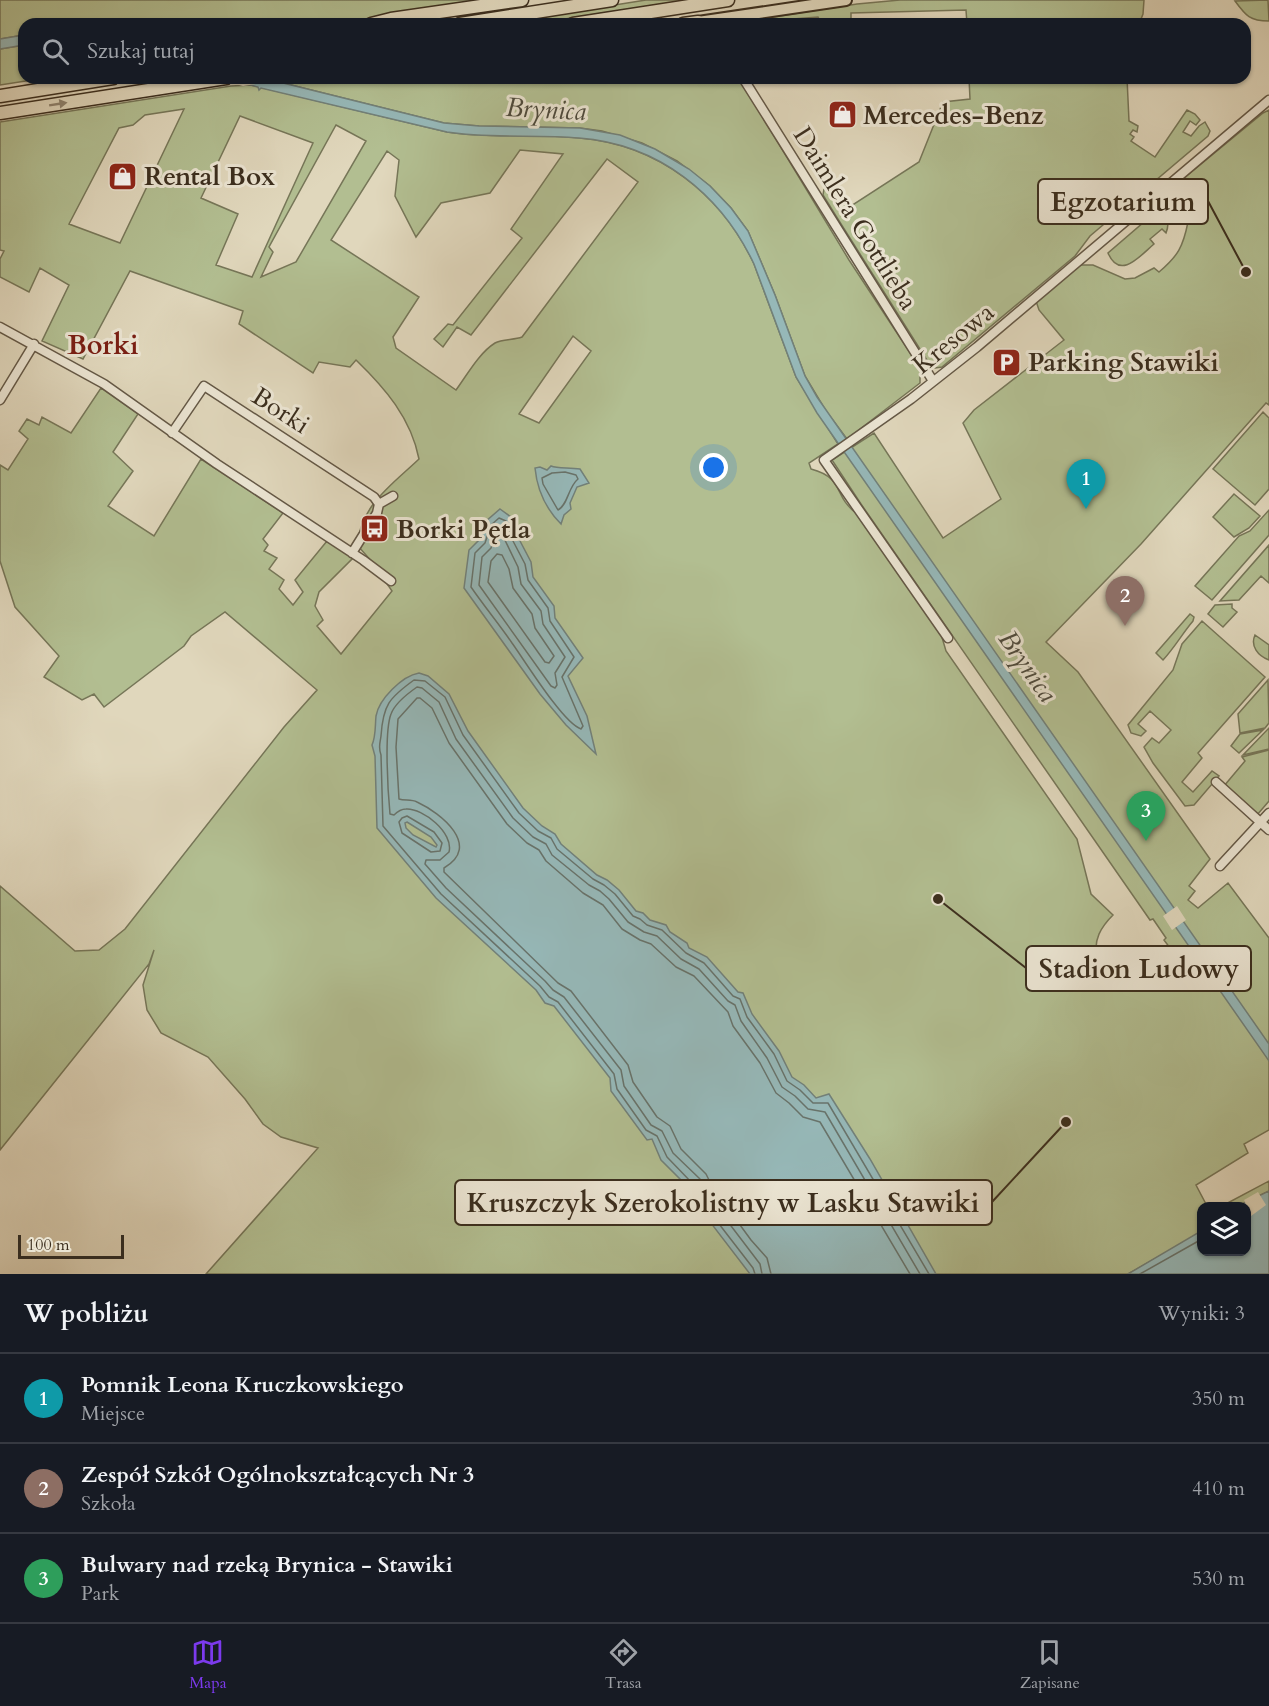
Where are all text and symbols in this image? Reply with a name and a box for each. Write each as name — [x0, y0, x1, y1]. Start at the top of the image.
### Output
search box — [18, 18, 1251, 84]
icon: search — [39, 35, 72, 68]
text: Szukaj tutaj — [87, 36, 195, 66]
water label: Brynica — [505, 89, 587, 130]
place label: Mercedes-Benz — [863, 98, 1044, 133]
shop icon: Mercedes-Benz — [826, 99, 858, 131]
one-way arrow — [48, 100, 67, 109]
street label: Daimlera Gottlieba — [785, 120, 926, 316]
place label: Rental Box — [144, 159, 275, 194]
shop icon: Rental Box — [107, 160, 139, 192]
callout: Egzotarium — [1038, 179, 1208, 224]
text: Egzotarium — [1050, 184, 1196, 221]
street label: Kresowa — [905, 295, 1001, 382]
district label: Borki — [67, 327, 139, 364]
place label: Parking Stawiki — [1028, 345, 1219, 380]
parking icon: Parking Stawiki — [991, 346, 1023, 378]
street label: Borki — [245, 379, 316, 442]
your location — [699, 453, 728, 482]
pin: 1 — [1066, 460, 1106, 509]
place label: Borki Pętla — [396, 512, 531, 547]
bus stop icon: Borki Pętla — [359, 513, 391, 545]
pin: 2 — [1106, 576, 1144, 626]
water label: Brynica — [989, 623, 1066, 710]
pin: 3 — [1126, 792, 1166, 841]
callout: Stadion Ludowy — [1026, 946, 1251, 991]
text: Stadion Ludowy — [1039, 951, 1240, 988]
callout: Kruszczyk Szerokolistny w Lasku Stawiki — [455, 1180, 992, 1225]
text: Kruszczyk Szerokolistny w Lasku Stawiki — [467, 1185, 979, 1222]
map controls — [1197, 1202, 1251, 1256]
button: layers — [1197, 1202, 1251, 1256]
scale bar — [18, 1232, 124, 1260]
text: 100 m — [27, 1234, 69, 1256]
text: W pobliżu — [24, 1296, 149, 1331]
text: Wyniki: 3 — [1158, 1300, 1245, 1327]
text: Pomnik Leona Kruczkowskiego — [81, 1370, 404, 1400]
text: 1 — [38, 1385, 49, 1412]
text: 350 m — [1192, 1385, 1245, 1412]
text: Miejsce — [81, 1400, 145, 1427]
text: Zespół Szkół Ogólnokształcących Nr 3 — [81, 1460, 474, 1490]
text: 2 — [38, 1475, 49, 1502]
text: 410 m — [1192, 1475, 1245, 1502]
text: Szkoła — [81, 1490, 136, 1517]
text: Bulwary nad rzeką Brynica - Stawiki — [81, 1550, 453, 1580]
text: 3 — [38, 1565, 49, 1592]
text: 530 m — [1192, 1565, 1245, 1592]
text: Park — [81, 1580, 119, 1607]
tab: Mapa — [189, 1636, 227, 1694]
tab: Trasa — [605, 1636, 642, 1694]
tab: Zapisane — [1020, 1636, 1080, 1694]

